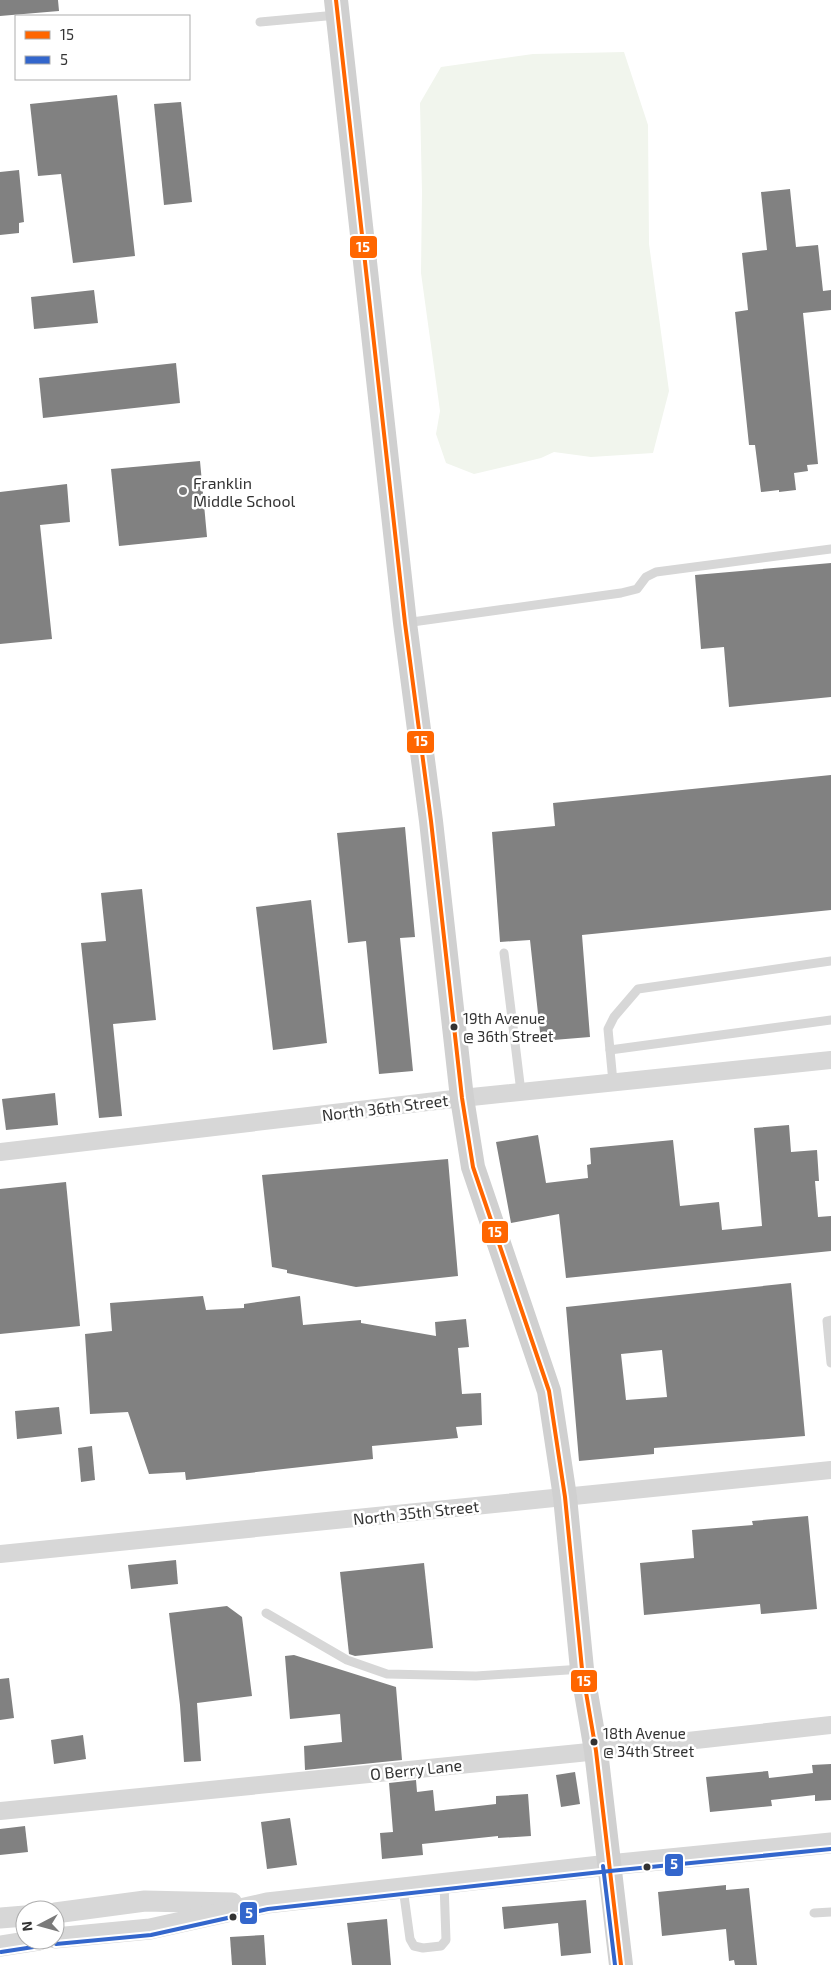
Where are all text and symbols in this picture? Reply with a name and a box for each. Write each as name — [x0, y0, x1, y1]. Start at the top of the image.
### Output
legend — [15, 15, 190, 80]
text: 15 — [60, 25, 74, 43]
text: 5 — [60, 50, 68, 68]
line badge: 15 — [349, 235, 378, 259]
text: 15 — [356, 238, 370, 255]
place label: Franklin Middle School — [193, 473, 296, 510]
marker: Franklin Middle School — [177, 485, 189, 497]
line badge: 15 — [406, 730, 435, 754]
text: 15 — [414, 732, 428, 749]
place label: 19th Avenue @ 36th Street — [463, 1009, 554, 1045]
marker: 19th Avenue @ 36th Street — [449, 1022, 459, 1032]
street label: North 36th Street — [321, 1090, 449, 1124]
line badge: 15 — [481, 1220, 509, 1244]
text: 15 — [488, 1223, 502, 1240]
street label: North 35th Street — [352, 1496, 480, 1528]
line badge: 15 — [570, 1669, 598, 1693]
text: 15 — [577, 1672, 591, 1689]
place label: 18th Avenue @ 34th Street — [603, 1724, 694, 1760]
marker: 18th Avenue @ 34th Street — [589, 1737, 599, 1747]
street label: O Berry Lane — [369, 1755, 463, 1783]
line badge: 5 — [664, 1853, 684, 1877]
text: 5 — [670, 1855, 678, 1872]
unlabelled marker — [642, 1862, 652, 1872]
north arrow — [15, 1900, 65, 1950]
line badge: 5 — [239, 1901, 258, 1925]
text: 5 — [245, 1904, 253, 1921]
unlabelled marker — [228, 1912, 238, 1922]
text: N — [18, 1920, 36, 1932]

